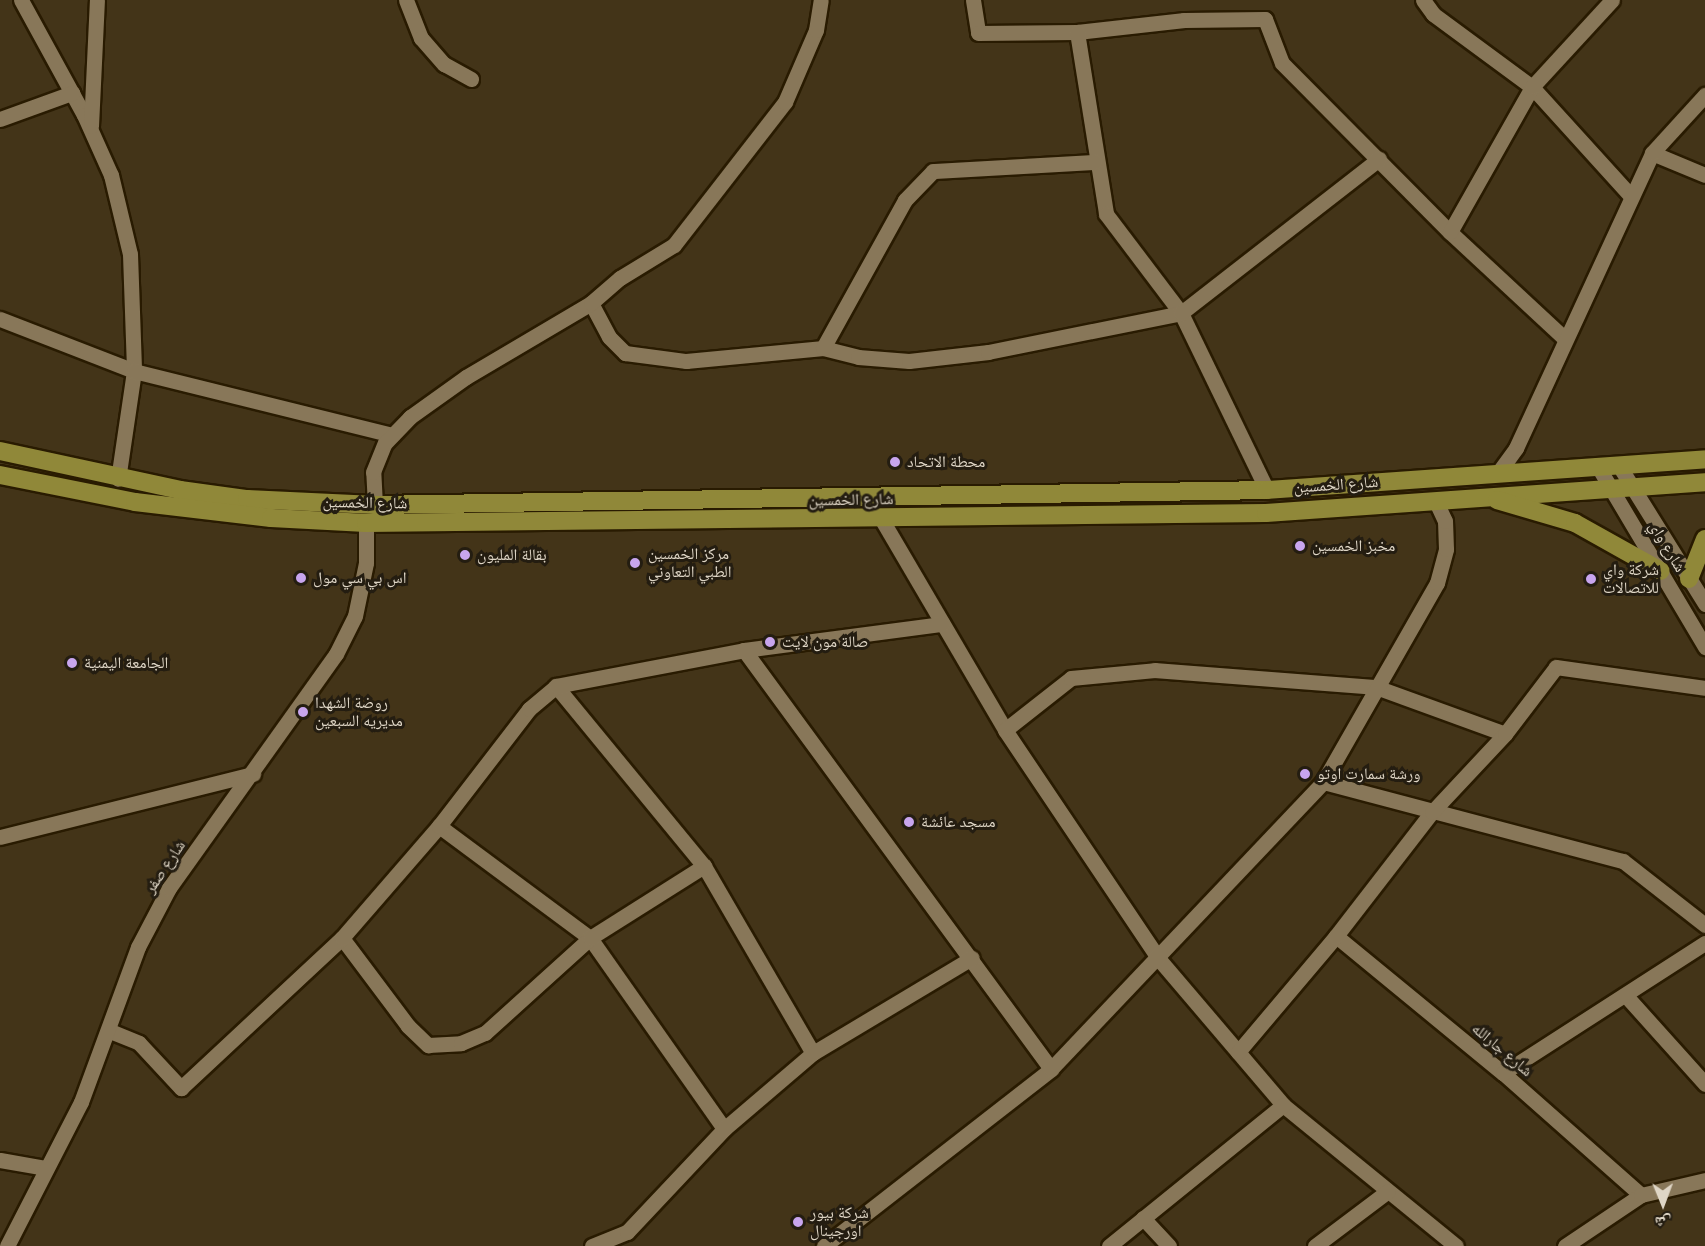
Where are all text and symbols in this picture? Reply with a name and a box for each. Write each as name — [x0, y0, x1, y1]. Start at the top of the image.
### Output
place label: محطة الاتحاد — [907, 452, 985, 472]
marker: محطة الاتحاد — [888, 455, 902, 469]
street label: شارع الخمسين — [1293, 472, 1379, 498]
street label: شارع الخمسين — [808, 490, 894, 510]
street label: شارع الخمسين — [322, 493, 408, 513]
street label: شارع واي — [1644, 518, 1690, 576]
place label: مخبز الخمسين — [1312, 536, 1395, 556]
marker: مخبز الخمسين — [1293, 539, 1307, 553]
place label: مركز الخمسين الطبي التعاوني — [648, 544, 732, 582]
place label: بقالة المليون — [477, 545, 547, 565]
marker: بقالة المليون — [458, 548, 472, 562]
marker: مركز الخمسين الطبي التعاوني — [626, 554, 644, 572]
place label: شركة واي للاتصالات — [1603, 560, 1659, 598]
place label: اس بي سي مول — [313, 568, 406, 588]
marker: اس بي سي مول — [294, 571, 308, 585]
marker: شركة واي للاتصالات — [1584, 572, 1598, 586]
place label: صالة مون لايت — [782, 632, 868, 652]
marker: صالة مون لايت — [763, 635, 777, 649]
place label: الجامعة اليمنية — [84, 653, 168, 673]
marker: الجامعة اليمنية — [65, 656, 79, 670]
place label: روضة الشهدا مديريه السبعين — [315, 693, 403, 731]
marker: روضة الشهدا مديريه السبعين — [296, 705, 310, 719]
place label: ورشة سمارت اوتو — [1317, 764, 1421, 784]
marker: ورشة سمارت اوتو — [1298, 767, 1312, 781]
place label: مسجد عائشة — [921, 812, 996, 832]
marker: مسجد عائشة — [902, 815, 916, 829]
street label: شارع صفر — [140, 837, 190, 897]
street label: شارع جارالله — [1468, 1019, 1536, 1081]
north arrow — [1633, 1174, 1693, 1234]
place label: شركة بيور اورجينال — [810, 1203, 869, 1241]
text: ش — [1655, 1213, 1672, 1232]
marker: شركة بيور اورجينال — [791, 1215, 805, 1229]

